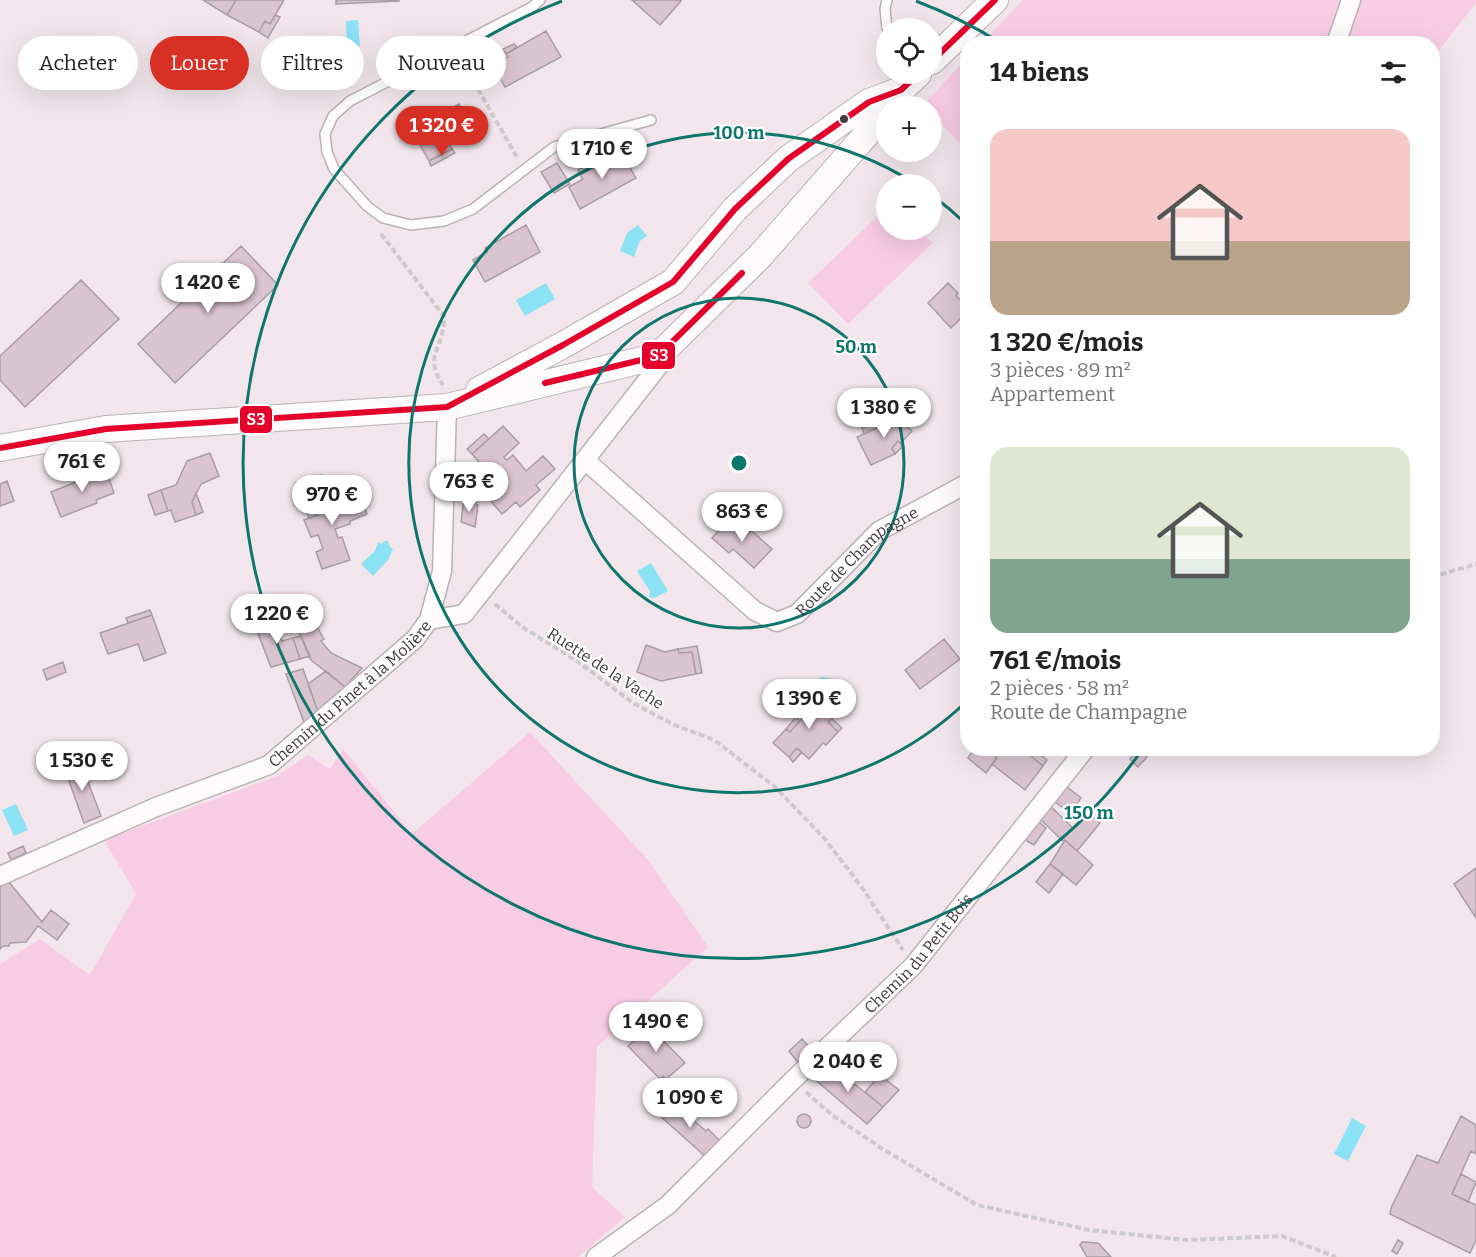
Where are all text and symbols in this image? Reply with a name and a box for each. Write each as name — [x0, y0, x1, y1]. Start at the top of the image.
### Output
map controls — [876, 18, 942, 240]
button: locate — [876, 18, 942, 84]
chip: Acheter — [18, 36, 138, 90]
chip: Louer — [150, 36, 249, 90]
chip: Filtres — [261, 36, 364, 90]
chip: Nouveau — [376, 36, 506, 90]
icon: filters — [1377, 56, 1410, 89]
text: 14 biens — [990, 57, 1089, 88]
button: + — [876, 96, 942, 162]
pin: 1 320 € — [387, 106, 497, 157]
text: 1 320 € — [409, 113, 475, 137]
unlabelled marker — [838, 113, 850, 125]
text: 100 m — [713, 122, 765, 144]
pin: 1 710 € — [547, 129, 657, 180]
text: 1 710 € — [571, 136, 633, 160]
icon: home — [1146, 168, 1254, 276]
button: − — [876, 174, 942, 240]
pin: 1 420 € — [153, 263, 263, 314]
text: 1 420 € — [175, 270, 241, 294]
text: 1 320 €/mois — [990, 327, 1144, 358]
text: 50 m — [835, 336, 877, 358]
line badge: S3 — [641, 341, 676, 370]
text: S3 — [650, 346, 668, 365]
text: 3 pièces · 89 m² — [990, 358, 1131, 382]
text: Appartement — [990, 382, 1115, 406]
pin: 1 380 € — [829, 388, 939, 439]
text: 1 380 € — [851, 395, 917, 419]
line badge: S3 — [239, 405, 273, 434]
text: S3 — [247, 410, 265, 429]
pin: 761 € — [40, 442, 124, 493]
text: 761 € — [58, 449, 106, 473]
centre of rings — [729, 453, 749, 473]
pin: 763 € — [427, 462, 511, 513]
text: 763 € — [443, 469, 495, 493]
pin: 970 € — [290, 475, 374, 526]
text: 970 € — [306, 482, 358, 506]
icon: home — [1146, 486, 1254, 594]
pin: 863 € — [700, 492, 784, 543]
text: 863 € — [716, 499, 768, 523]
street label: Route de Champagne — [792, 503, 921, 620]
pin: 1 220 € — [222, 594, 332, 645]
text: 1 220 € — [245, 601, 309, 625]
street label: Chemin du Pinet à la Molière — [265, 617, 435, 771]
street label: Ruette de la Vache — [544, 624, 668, 713]
text: 761 €/mois — [990, 645, 1121, 676]
text: 2 pièces · 58 m² — [990, 676, 1129, 700]
pin: 1 390 € — [754, 679, 864, 730]
text: 1 390 € — [776, 686, 842, 710]
text: Route de Champagne — [990, 700, 1188, 724]
pin: 1 530 € — [27, 741, 137, 792]
text: 1 530 € — [50, 748, 114, 772]
text: 150 m — [1064, 802, 1114, 824]
street label: Chemin du Petit Bois — [860, 890, 977, 1017]
pin: 1 490 € — [601, 1002, 711, 1053]
text: 1 490 € — [623, 1009, 689, 1033]
pin: 2 040 € — [793, 1042, 903, 1093]
text: 2 040 € — [813, 1049, 883, 1073]
pin: 1 090 € — [635, 1078, 745, 1129]
text: 1 090 € — [657, 1085, 723, 1109]

